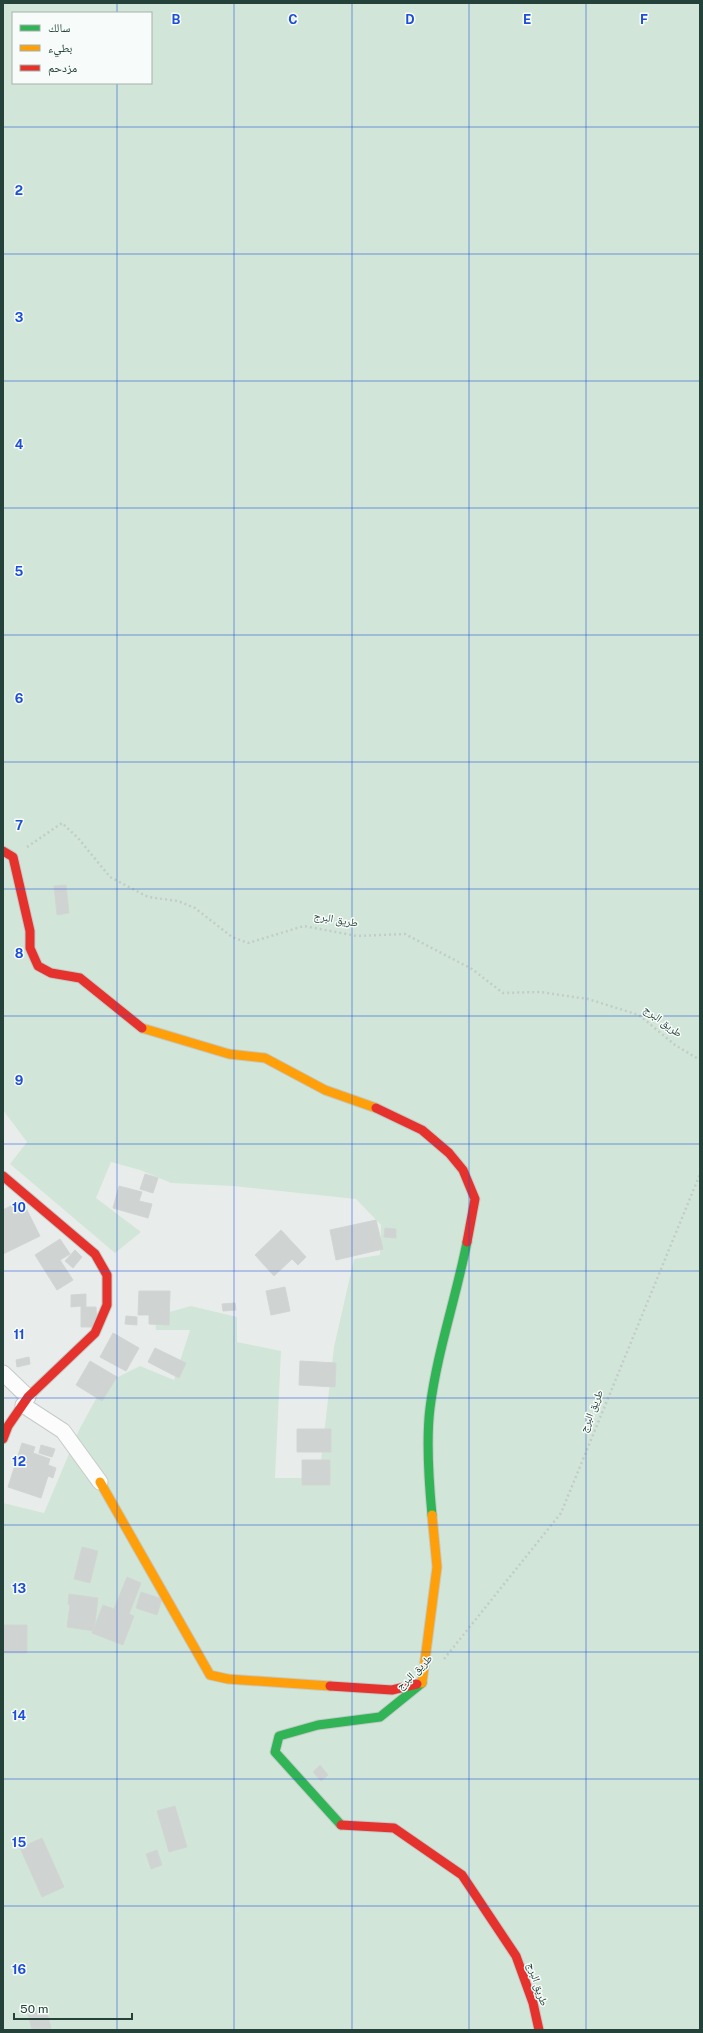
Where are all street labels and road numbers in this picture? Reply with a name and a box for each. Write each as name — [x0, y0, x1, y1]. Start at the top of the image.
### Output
street label: طريق البرج — [313, 909, 359, 930]
street label: طريق البرج — [641, 1003, 685, 1040]
street label: طريق البرج — [577, 1388, 606, 1434]
street label: طريق البرج — [394, 1652, 435, 1693]
street label: طريق البرج — [524, 1961, 551, 2007]

